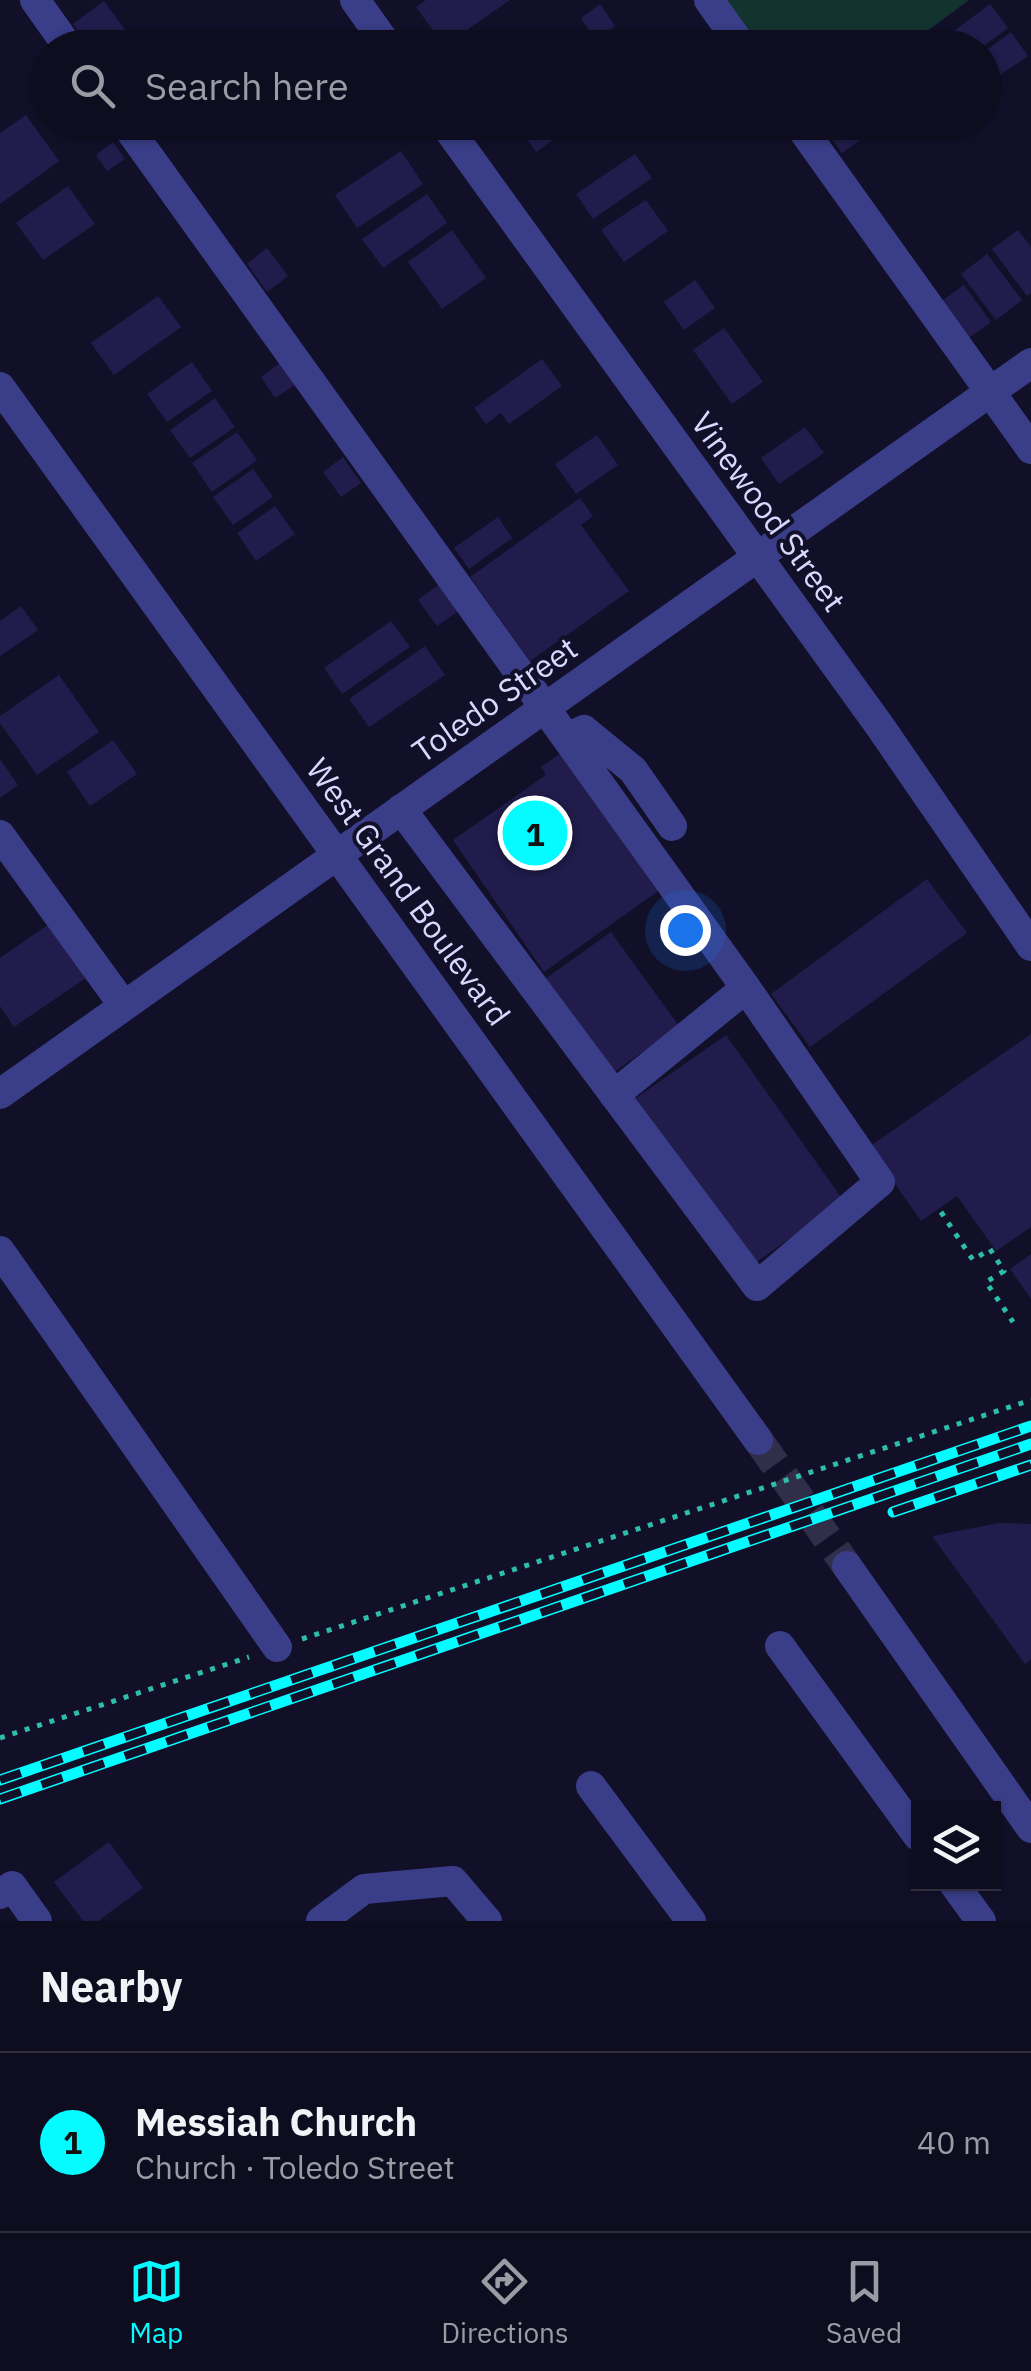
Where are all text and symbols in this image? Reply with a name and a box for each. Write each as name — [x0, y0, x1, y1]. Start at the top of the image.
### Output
search box — [30, 30, 1001, 140]
icon: search — [65, 58, 120, 113]
text: Search here — [145, 61, 349, 110]
street label: Vinewood Street — [682, 403, 856, 620]
street label: Toledo Street — [404, 627, 585, 772]
street label: West Grand Boulevard — [298, 749, 520, 1033]
pin: 1 — [502, 796, 568, 870]
your location — [660, 905, 711, 956]
map controls — [911, 1801, 1001, 1891]
button: layers — [911, 1801, 1001, 1891]
text: Nearby — [40, 1959, 182, 2014]
text: Messiah Church — [135, 2097, 417, 2146]
text: 1 — [63, 2121, 82, 2163]
text: 40 m — [917, 2121, 991, 2163]
text: Church · Toledo Street — [135, 2146, 455, 2188]
tab: Map — [129, 2254, 184, 2351]
tab: Directions — [441, 2254, 569, 2351]
tab: Saved — [826, 2254, 902, 2351]

